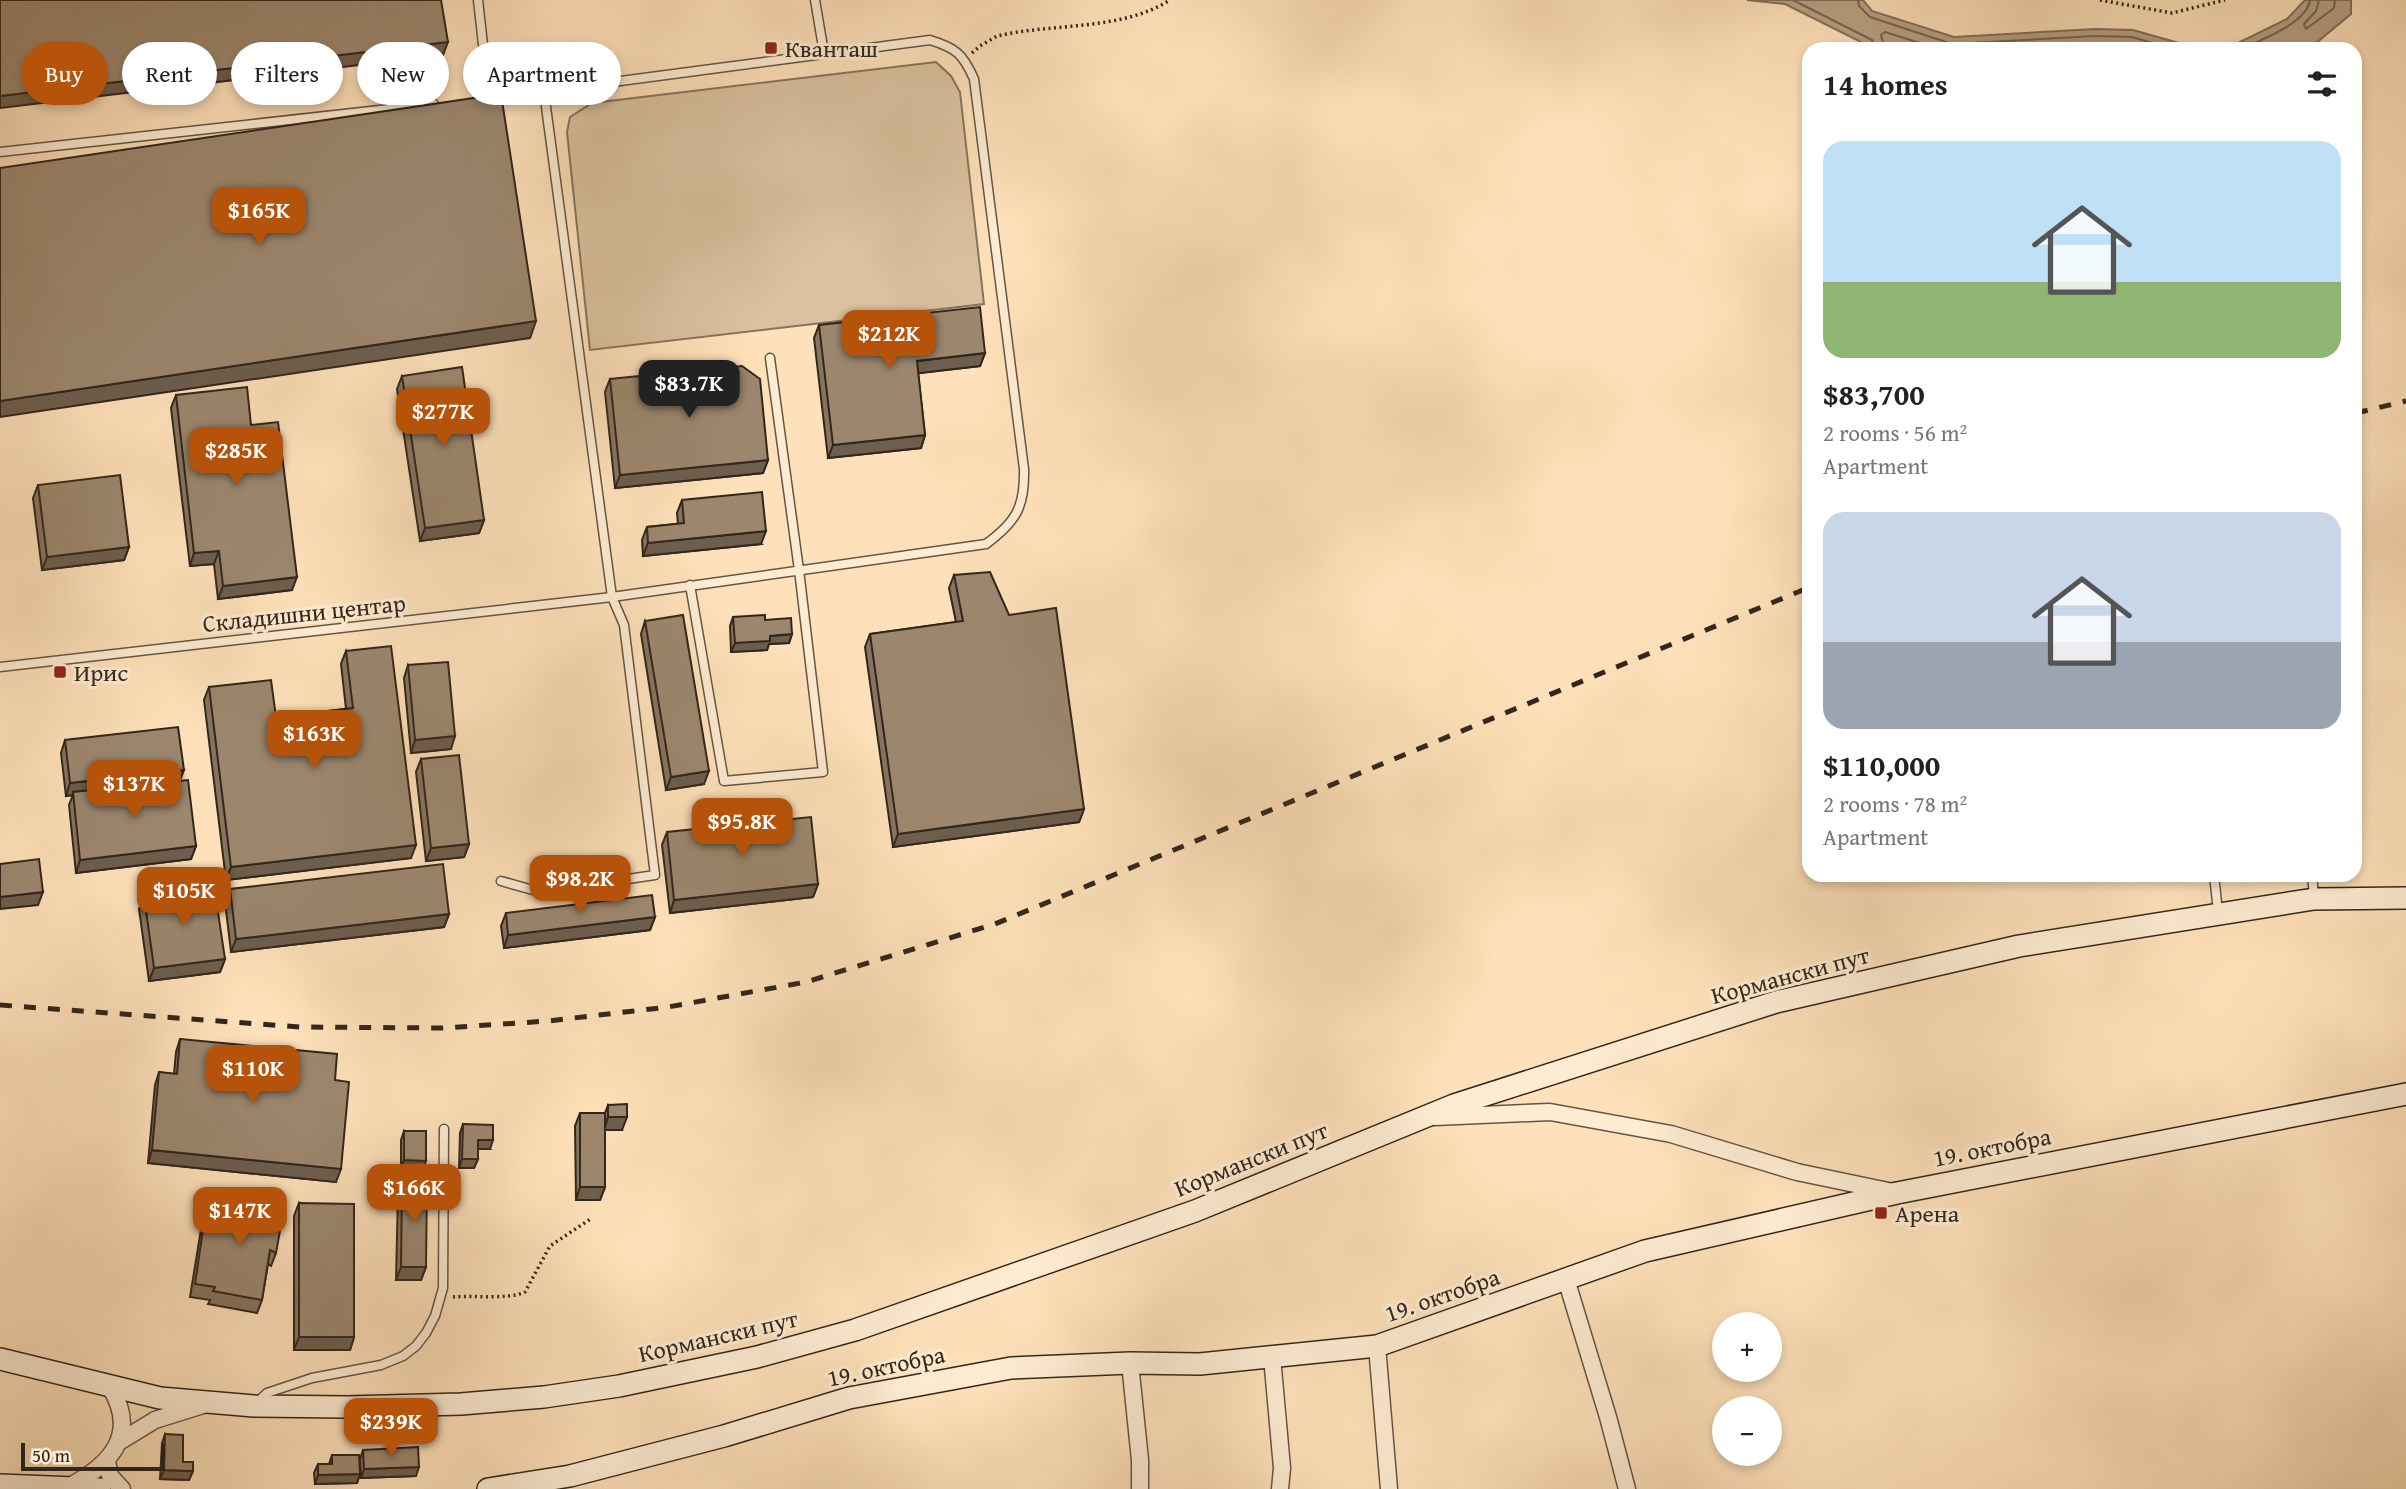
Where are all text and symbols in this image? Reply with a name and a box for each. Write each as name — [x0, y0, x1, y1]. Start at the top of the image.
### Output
place label: Кванташ — [785, 31, 878, 66]
marker: Кванташ — [763, 40, 779, 56]
chip: Buy — [21, 42, 108, 105]
chip: Rent — [122, 42, 217, 105]
chip: Filters — [231, 42, 343, 105]
chip: New — [357, 42, 449, 105]
chip: Apartment — [463, 42, 621, 105]
text: 14 homes — [1823, 62, 1948, 106]
icon: filters — [2303, 65, 2341, 103]
icon: home — [2019, 187, 2145, 313]
pin: $165K — [210, 188, 308, 247]
text: $165K — [228, 193, 290, 226]
pin: $212K — [840, 310, 938, 370]
text: $212K — [858, 316, 920, 349]
pin: $83.7K — [632, 360, 746, 420]
text: $83.7K — [655, 366, 723, 399]
text: $83,700 — [1823, 372, 1925, 416]
pin: $277K — [394, 388, 492, 448]
text: $277K — [412, 394, 474, 427]
text: 2 rooms · 56 m² — [1823, 416, 1967, 449]
pin: $285K — [187, 428, 285, 487]
text: $285K — [205, 433, 267, 466]
text: Apartment — [1823, 449, 1928, 482]
icon: home — [2019, 558, 2145, 684]
street label: Складишни центар — [201, 585, 407, 641]
place label: Ирис — [74, 655, 128, 690]
marker: Ирис — [52, 664, 68, 680]
pin: $163K — [265, 710, 363, 770]
text: $163K — [283, 716, 345, 749]
text: $110,000 — [1823, 743, 1940, 787]
pin: $137K — [85, 760, 183, 820]
text: $137K — [103, 766, 165, 799]
text: 2 rooms · 78 m² — [1823, 787, 1967, 820]
pin: $95.8K — [685, 798, 799, 858]
text: $95.8K — [708, 804, 776, 837]
text: Apartment — [1823, 820, 1928, 853]
pin: $98.2K — [523, 856, 637, 915]
text: $98.2K — [546, 861, 614, 894]
pin: $105K — [135, 867, 233, 927]
text: $105K — [153, 873, 215, 906]
street label: Кормански пут — [1707, 937, 1873, 1013]
pin: $110K — [204, 1046, 302, 1105]
text: $110K — [222, 1051, 284, 1084]
street label: Кормански пут — [1169, 1112, 1333, 1206]
street label: 19. октобра — [1930, 1118, 2055, 1176]
pin: $166K — [365, 1164, 463, 1224]
text: $166K — [383, 1170, 445, 1203]
pin: $147K — [191, 1188, 289, 1247]
text: $147K — [209, 1193, 271, 1226]
place label: Арена — [1895, 1196, 1960, 1231]
marker: Арена — [1873, 1205, 1889, 1221]
street label: 19. октобра — [1380, 1259, 1505, 1331]
street label: Кормански пут — [635, 1301, 802, 1371]
map controls — [1712, 1312, 1782, 1466]
button: + — [1712, 1312, 1782, 1382]
street label: 19. октобра — [824, 1336, 949, 1396]
button: − — [1712, 1396, 1782, 1466]
pin: $239K — [342, 1398, 440, 1458]
text: $239K — [360, 1404, 422, 1437]
scale bar — [21, 1440, 164, 1472]
text: 50 m — [32, 1441, 70, 1469]

